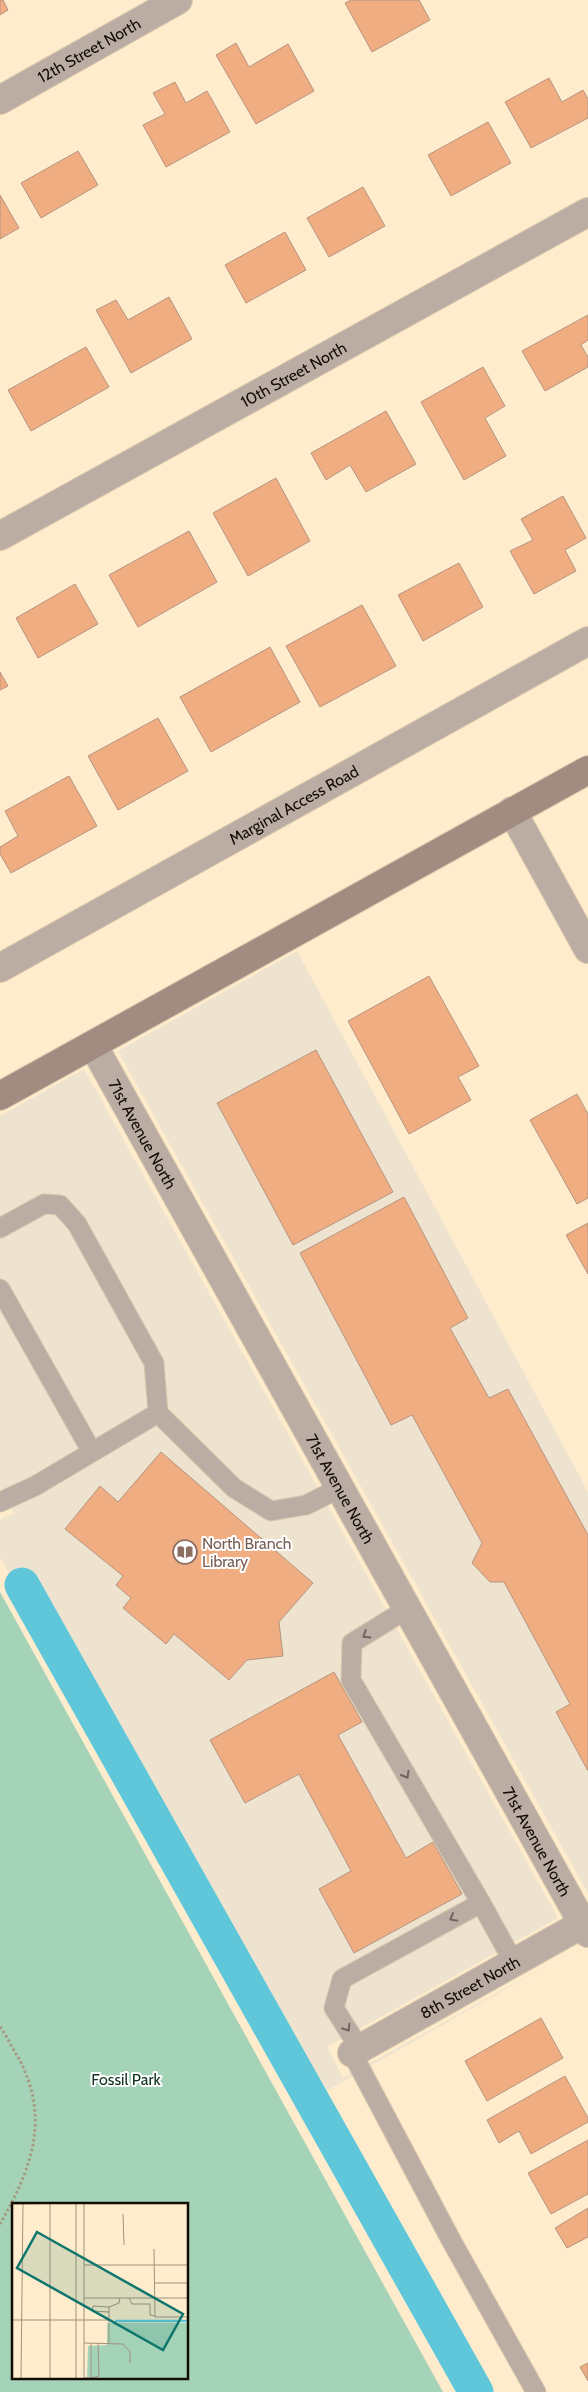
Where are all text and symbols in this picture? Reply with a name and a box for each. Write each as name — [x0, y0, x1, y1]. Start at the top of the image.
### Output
street label: 12th Street North — [34, 14, 144, 87]
street label: 10th Street North — [237, 338, 350, 411]
street label: Marginal Access Road — [226, 761, 362, 848]
street label: 71st Avenue North — [105, 1076, 181, 1192]
street label: 71st Avenue North — [302, 1431, 378, 1547]
place label: North Branch Library — [202, 1534, 292, 1571]
library icon: North Branch Library — [172, 1539, 198, 1565]
one-way arrow — [362, 1628, 371, 1638]
one-way arrow — [399, 1769, 409, 1778]
street label: 71st Avenue North — [499, 1784, 575, 1900]
one-way arrow — [450, 1912, 459, 1922]
street label: 8th Street North — [417, 1952, 523, 2023]
one-way arrow — [340, 2023, 350, 2032]
park label: Fossil Park — [91, 2070, 161, 2089]
inset map — [12, 2203, 189, 2380]

